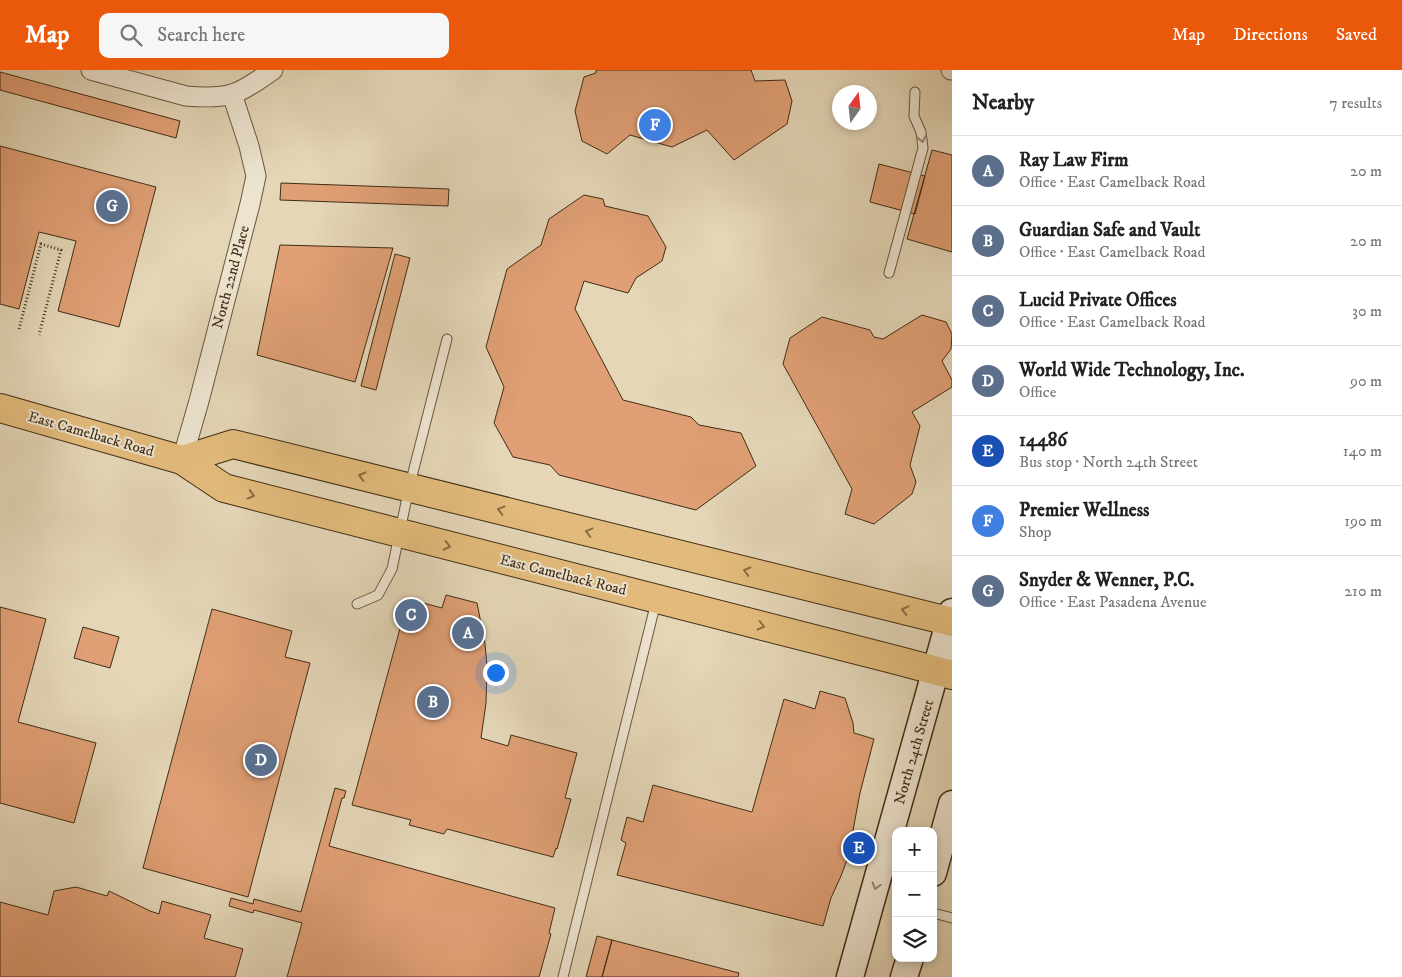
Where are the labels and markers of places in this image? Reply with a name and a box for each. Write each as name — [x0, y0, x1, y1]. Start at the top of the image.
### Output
pin: F — [639, 106, 671, 144]
pin: G — [96, 187, 128, 225]
pin: C — [395, 596, 427, 634]
pin: A — [452, 614, 484, 652]
pin: B — [417, 683, 449, 721]
pin: D — [245, 741, 277, 779]
pin: E — [843, 829, 875, 867]

